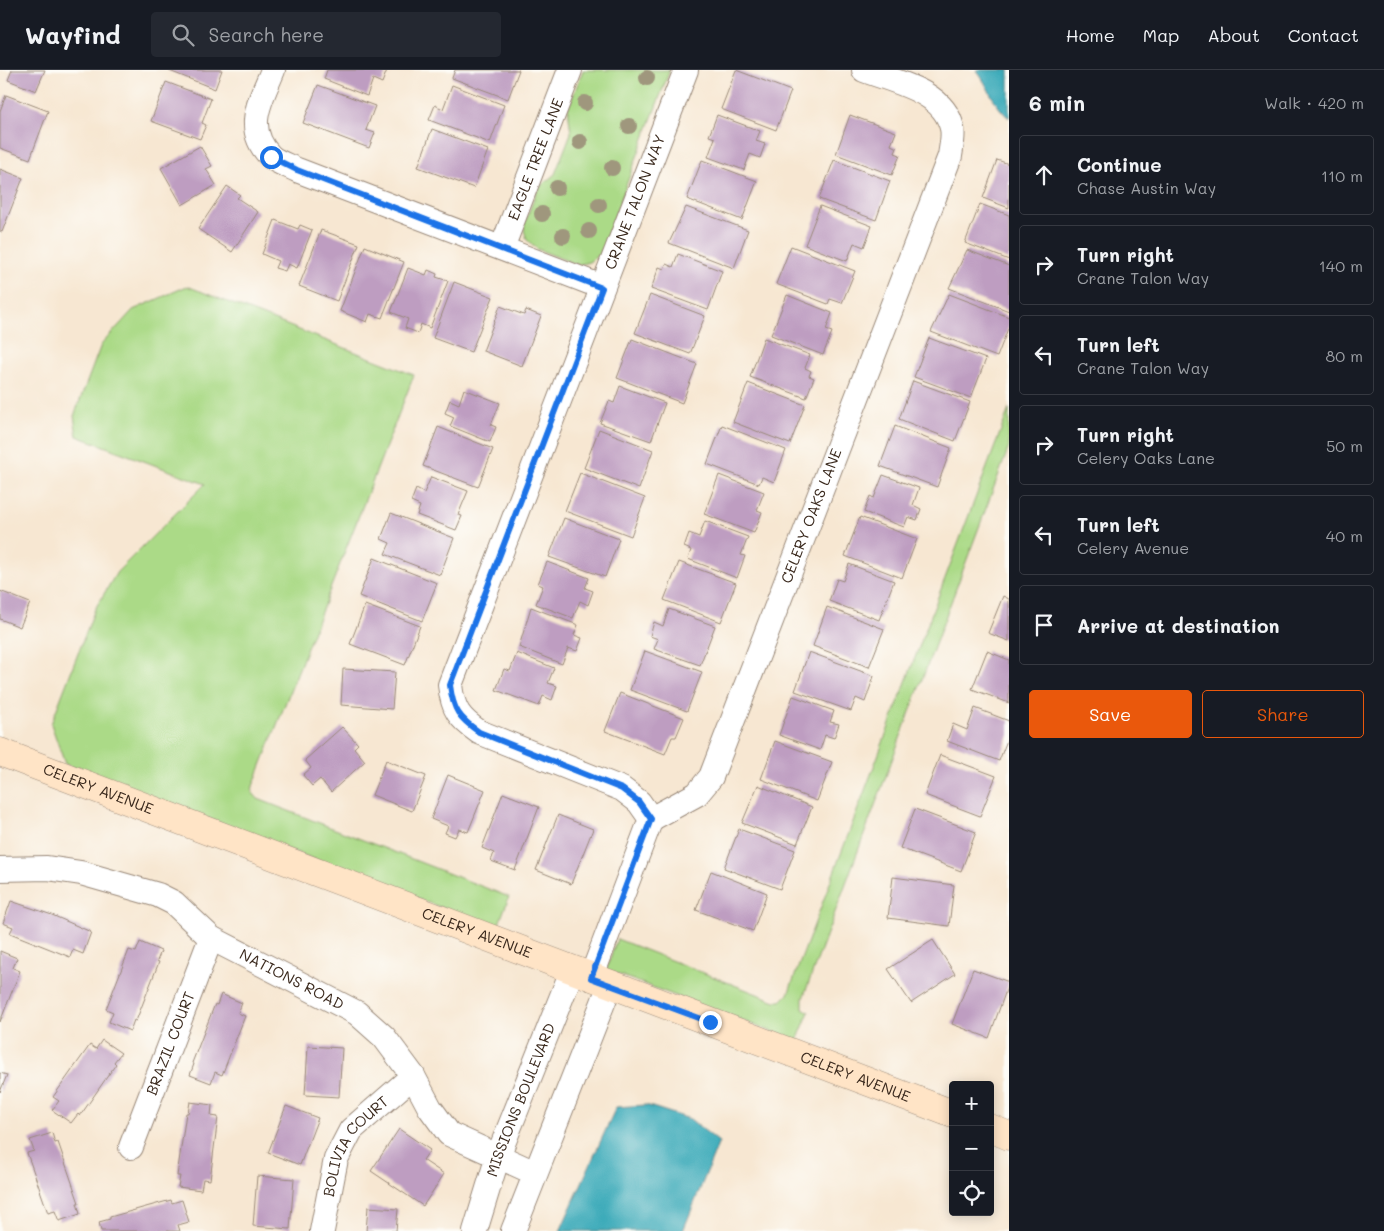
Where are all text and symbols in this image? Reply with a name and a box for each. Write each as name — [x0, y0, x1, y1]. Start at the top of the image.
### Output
search box — [151, 12, 501, 57]
text: Wayfind — [25, 19, 121, 50]
icon: search — [169, 21, 197, 49]
text: Search here — [209, 22, 324, 47]
text: Home — [1066, 23, 1115, 47]
text: Map — [1143, 23, 1179, 47]
text: About — [1207, 23, 1260, 47]
text: Contact — [1288, 23, 1359, 47]
text: 6 min — [1029, 89, 1085, 116]
text: Walk · 420 m — [1264, 92, 1364, 113]
street label: EAGLE TREE LANE — [503, 95, 568, 223]
street label: CRANE TALON WAY — [599, 131, 669, 272]
route start — [260, 146, 283, 169]
text: Continue — [1077, 152, 1162, 177]
icon: ahead — [1030, 161, 1058, 189]
text: 110 m — [1321, 165, 1363, 186]
text: Chase Austin Way — [1077, 177, 1216, 198]
text: Turn right — [1077, 242, 1174, 267]
icon: right — [1030, 251, 1058, 279]
text: 140 m — [1319, 255, 1363, 276]
text: Crane Talon Way — [1077, 267, 1209, 288]
text: Turn left — [1077, 332, 1160, 357]
icon: left — [1030, 341, 1058, 369]
text: 80 m — [1326, 345, 1363, 366]
text: Crane Talon Way — [1077, 357, 1209, 378]
text: Turn right — [1077, 422, 1174, 447]
icon: right — [1030, 431, 1058, 459]
text: 50 m — [1326, 435, 1363, 456]
street label: CELERY OAKS LANE — [776, 445, 846, 586]
text: Celery Oaks Lane — [1077, 447, 1215, 468]
text: Turn left — [1077, 512, 1160, 537]
icon: left — [1030, 521, 1058, 549]
text: 40 m — [1326, 525, 1363, 546]
text: Celery Avenue — [1077, 537, 1189, 558]
icon: arrive — [1030, 611, 1058, 639]
text: Arrive at destination — [1077, 613, 1280, 638]
button: Save — [1029, 690, 1192, 738]
button: Share — [1202, 690, 1364, 738]
street label: CELERY AVENUE — [41, 758, 157, 818]
street label: CELERY AVENUE — [419, 902, 535, 962]
street label: NATIONS ROAD — [237, 943, 348, 1014]
street label: BRAZIL COURT — [141, 988, 199, 1098]
route end — [699, 1011, 722, 1034]
street label: MISSIONS BOULEVARD — [481, 1020, 559, 1179]
street label: CELERY AVENUE — [798, 1046, 914, 1106]
map controls — [949, 1081, 994, 1216]
button: + — [949, 1081, 994, 1126]
street label: BOLIVIA COURT — [318, 1091, 392, 1198]
button: − — [949, 1126, 994, 1171]
button: locate — [949, 1171, 994, 1216]

